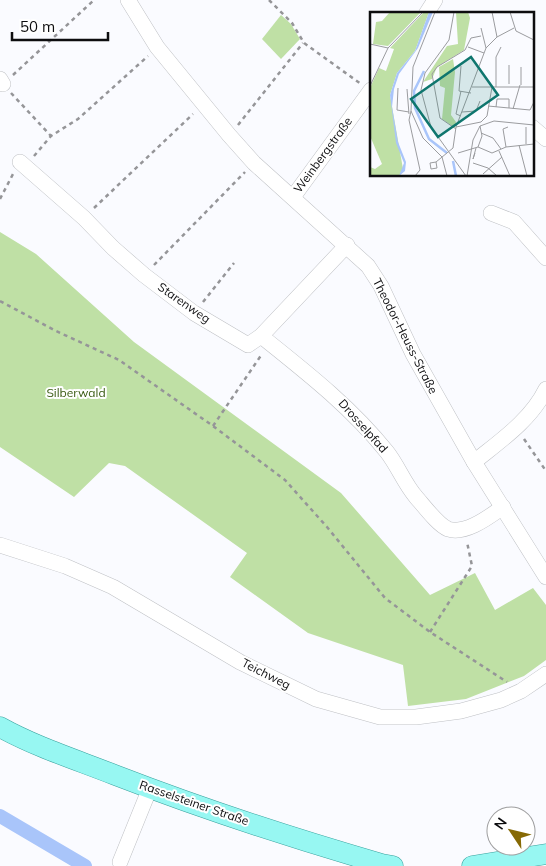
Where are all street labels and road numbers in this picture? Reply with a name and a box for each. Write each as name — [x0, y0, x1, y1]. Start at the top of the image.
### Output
street label: Weinbergstraße — [290, 114, 355, 196]
street label: Theodor-Heuss-Straße — [370, 275, 441, 396]
street label: Starenweg — [155, 279, 213, 326]
street label: Drosselpfad — [335, 396, 391, 456]
street label: Teichweg — [239, 655, 293, 692]
street label: Rasselsteiner Straße — [138, 777, 251, 828]

